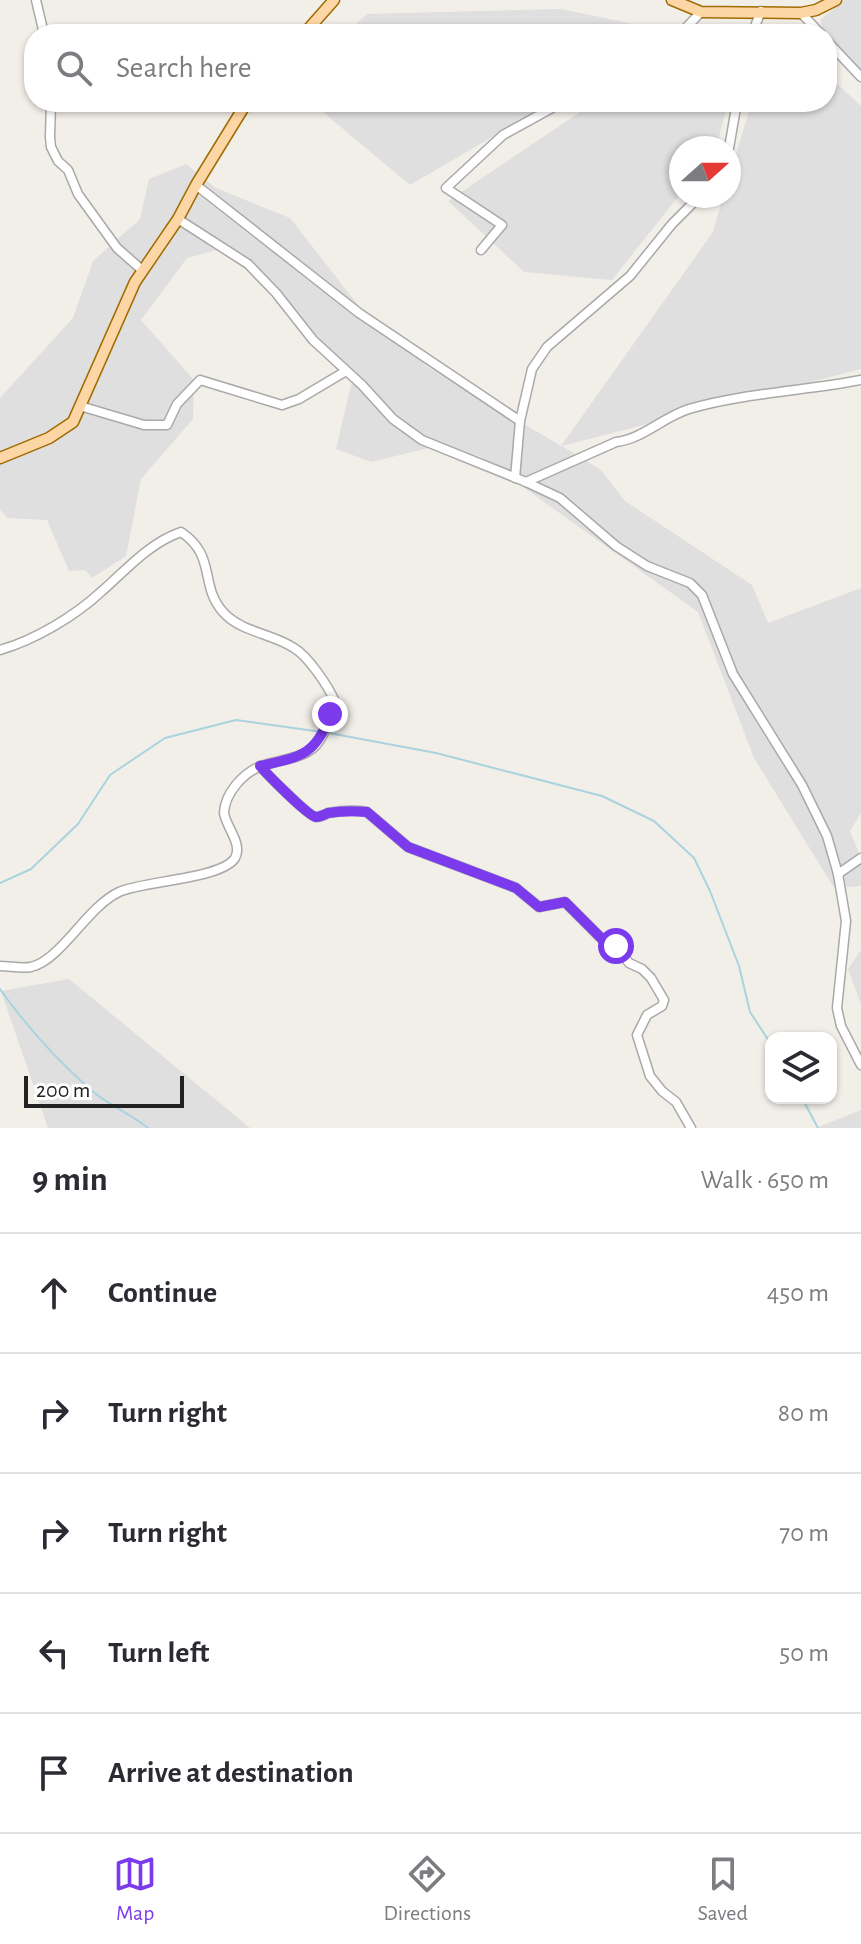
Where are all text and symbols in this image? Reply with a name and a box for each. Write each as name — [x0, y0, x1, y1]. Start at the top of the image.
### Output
search box — [24, 24, 837, 112]
icon: search — [52, 46, 96, 90]
text: Search here — [116, 53, 252, 83]
north arrow — [669, 136, 741, 208]
route end — [312, 696, 348, 732]
route start — [598, 928, 634, 964]
map controls — [765, 1032, 837, 1104]
button: layers — [765, 1032, 837, 1104]
scale bar — [24, 1072, 184, 1108]
text: 200 m — [36, 1079, 90, 1101]
text: 9 min — [32, 1163, 108, 1197]
text: Walk · 650 m — [700, 1167, 829, 1193]
icon: ahead — [32, 1271, 76, 1315]
text: Continue — [108, 1278, 217, 1308]
text: 450 m — [767, 1280, 829, 1306]
icon: right — [32, 1391, 76, 1435]
text: Turn right — [108, 1398, 227, 1428]
text: 80 m — [778, 1400, 829, 1426]
icon: right — [32, 1511, 76, 1555]
text: Turn right — [108, 1518, 227, 1548]
text: 70 m — [779, 1520, 829, 1546]
icon: left — [32, 1631, 76, 1675]
text: Turn left — [108, 1638, 209, 1668]
text: 50 m — [779, 1640, 829, 1666]
icon: arrive — [32, 1751, 76, 1795]
text: Arrive at destination — [108, 1758, 354, 1788]
tab: Map — [113, 1852, 157, 1926]
tab: Directions — [383, 1852, 471, 1926]
tab: Saved — [697, 1852, 748, 1926]

